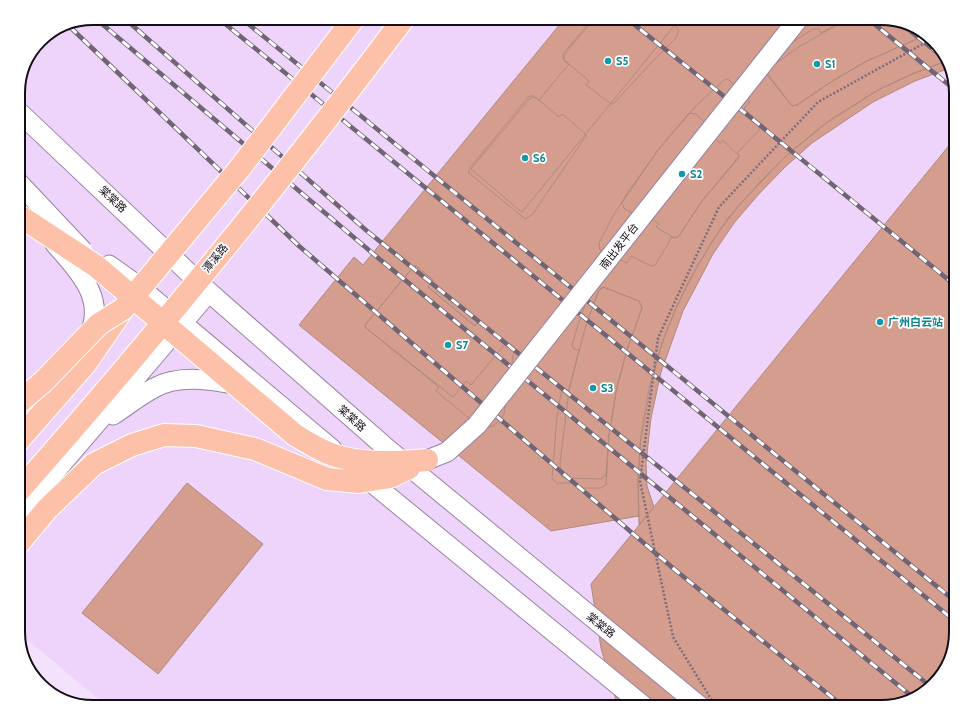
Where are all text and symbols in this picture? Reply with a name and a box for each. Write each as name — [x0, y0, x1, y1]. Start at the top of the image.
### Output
place label: S5 — [616, 54, 628, 68]
marker: S5 — [603, 56, 613, 66]
place label: S1 — [825, 57, 835, 71]
marker: S1 — [812, 59, 822, 69]
place label: S6 — [533, 151, 546, 165]
marker: S6 — [520, 153, 530, 163]
place label: S2 — [690, 167, 702, 181]
marker: S2 — [677, 169, 687, 179]
street label: 棠棠路 — [96, 183, 130, 215]
street label: 南出发平台 — [597, 220, 641, 272]
street label: 潭溪路 — [199, 241, 231, 275]
place label: 广州白云站 — [888, 315, 943, 329]
marker: 广州白云站 — [875, 317, 885, 327]
place label: S7 — [456, 338, 468, 352]
marker: S7 — [443, 340, 453, 350]
place label: S3 — [601, 381, 613, 395]
marker: S3 — [588, 383, 598, 393]
street label: 棠棠路 — [335, 402, 369, 434]
street label: 棠棠路 — [584, 609, 618, 641]

